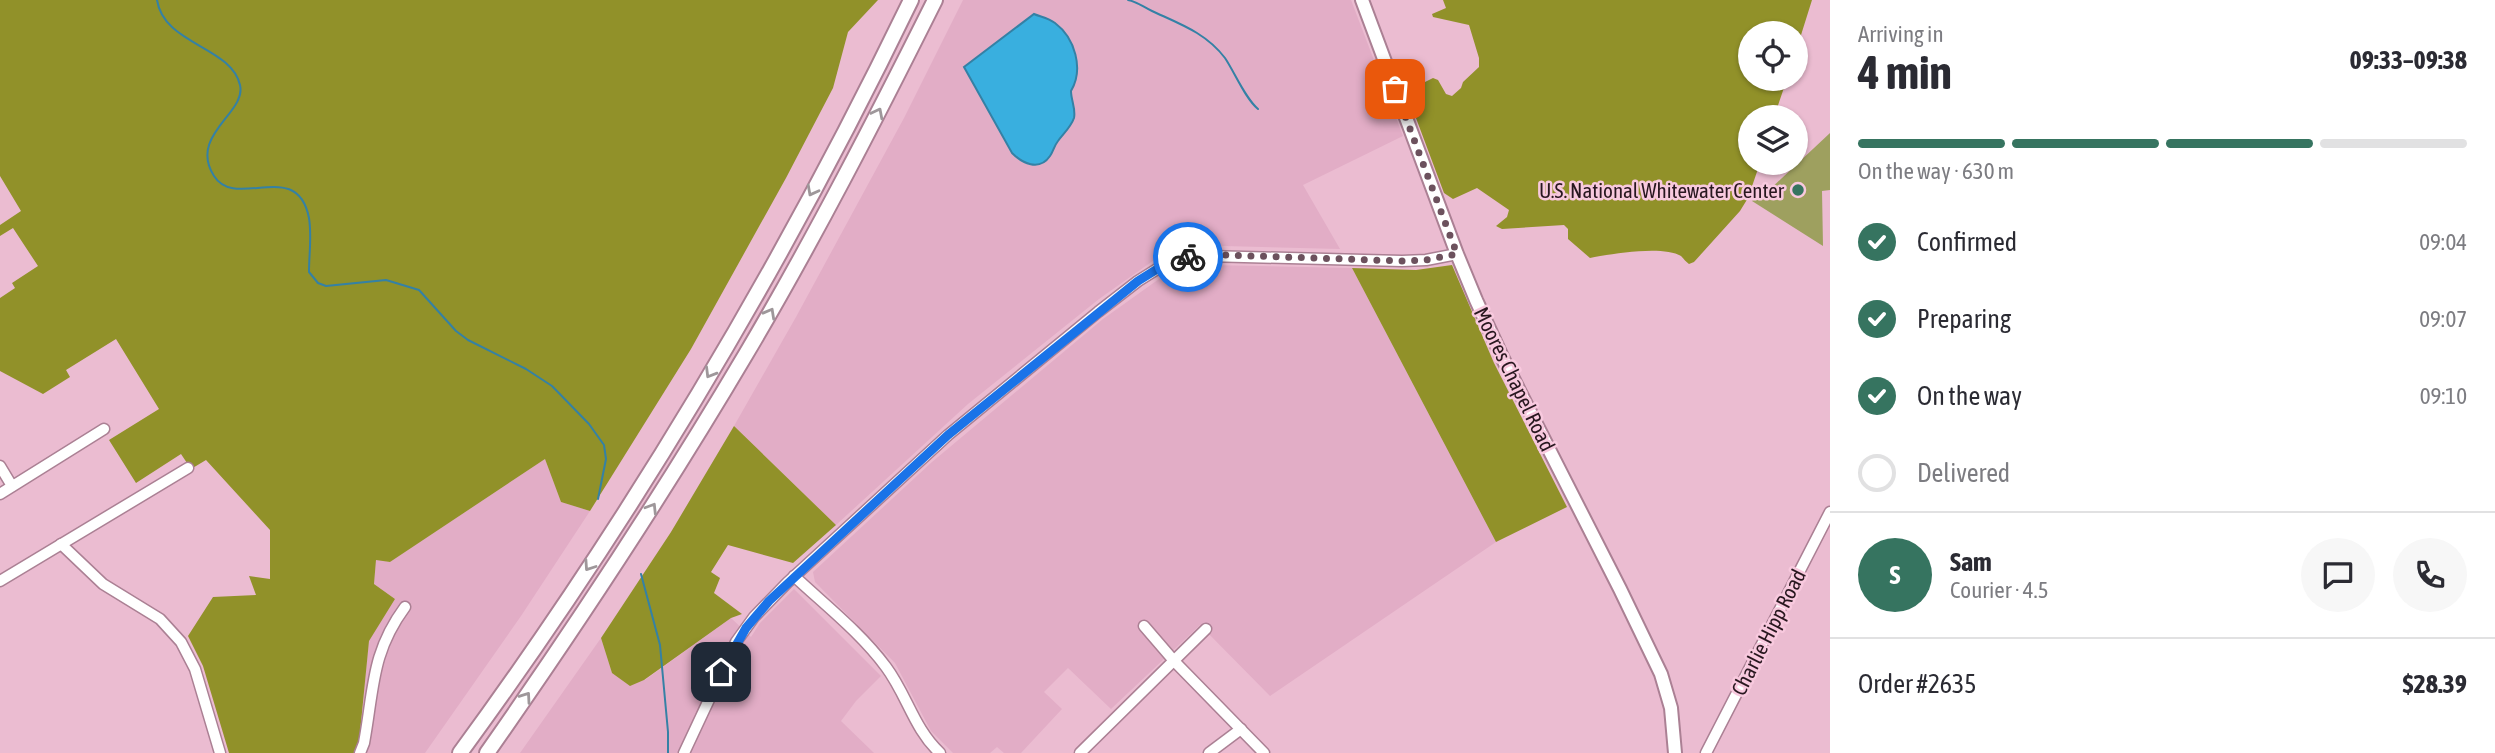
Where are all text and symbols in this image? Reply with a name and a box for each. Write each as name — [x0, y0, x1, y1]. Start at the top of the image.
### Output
map controls — [1738, 21, 1808, 175]
button: locate — [1738, 21, 1808, 91]
text: Arriving in — [1858, 21, 1944, 47]
text: 09:33–09:38 — [2350, 45, 2467, 75]
text: 4 min — [1858, 46, 1952, 99]
pin — [1365, 59, 1425, 119]
icon: bag — [1376, 70, 1414, 108]
button: layers — [1738, 105, 1808, 175]
one-way arrow — [869, 108, 883, 120]
text: On the way · 630 m — [1858, 158, 2014, 184]
place label: U.S. National Whitewater Center — [1539, 178, 1785, 202]
marker: U.S. National Whitewater Center — [1790, 182, 1806, 198]
one-way arrow — [807, 184, 820, 197]
courier — [1153, 222, 1223, 292]
icon: check — [1858, 223, 1896, 261]
text: Confirmed — [1917, 227, 2017, 257]
text: 09:04 — [2419, 229, 2467, 255]
icon: bike — [1169, 238, 1207, 276]
icon: check — [1858, 300, 1896, 338]
street label: Moores Chapel Road — [1470, 303, 1560, 455]
text: Preparing — [1917, 304, 2011, 334]
text: 09:07 — [2419, 306, 2467, 332]
one-way arrow — [762, 308, 775, 320]
one-way arrow — [705, 366, 718, 379]
icon: check — [1858, 377, 1896, 415]
text: On the way — [1917, 381, 2022, 411]
text: 09:10 — [2420, 383, 2467, 409]
text: Delivered — [1917, 458, 2010, 488]
one-way arrow — [644, 502, 657, 515]
button: chat — [2301, 538, 2375, 612]
button: phone — [2393, 538, 2467, 612]
text: Sam — [1950, 547, 1992, 577]
one-way arrow — [585, 558, 598, 571]
text: S — [1890, 560, 1900, 590]
street label: Charlie Hipp Road — [1726, 565, 1810, 699]
text: Courier · 4.5 — [1950, 577, 2049, 603]
pin — [691, 642, 751, 702]
icon: home — [702, 653, 740, 691]
text: Order #2635 — [1858, 669, 1977, 699]
text: $28.39 — [2403, 669, 2467, 699]
one-way arrow — [518, 692, 530, 705]

